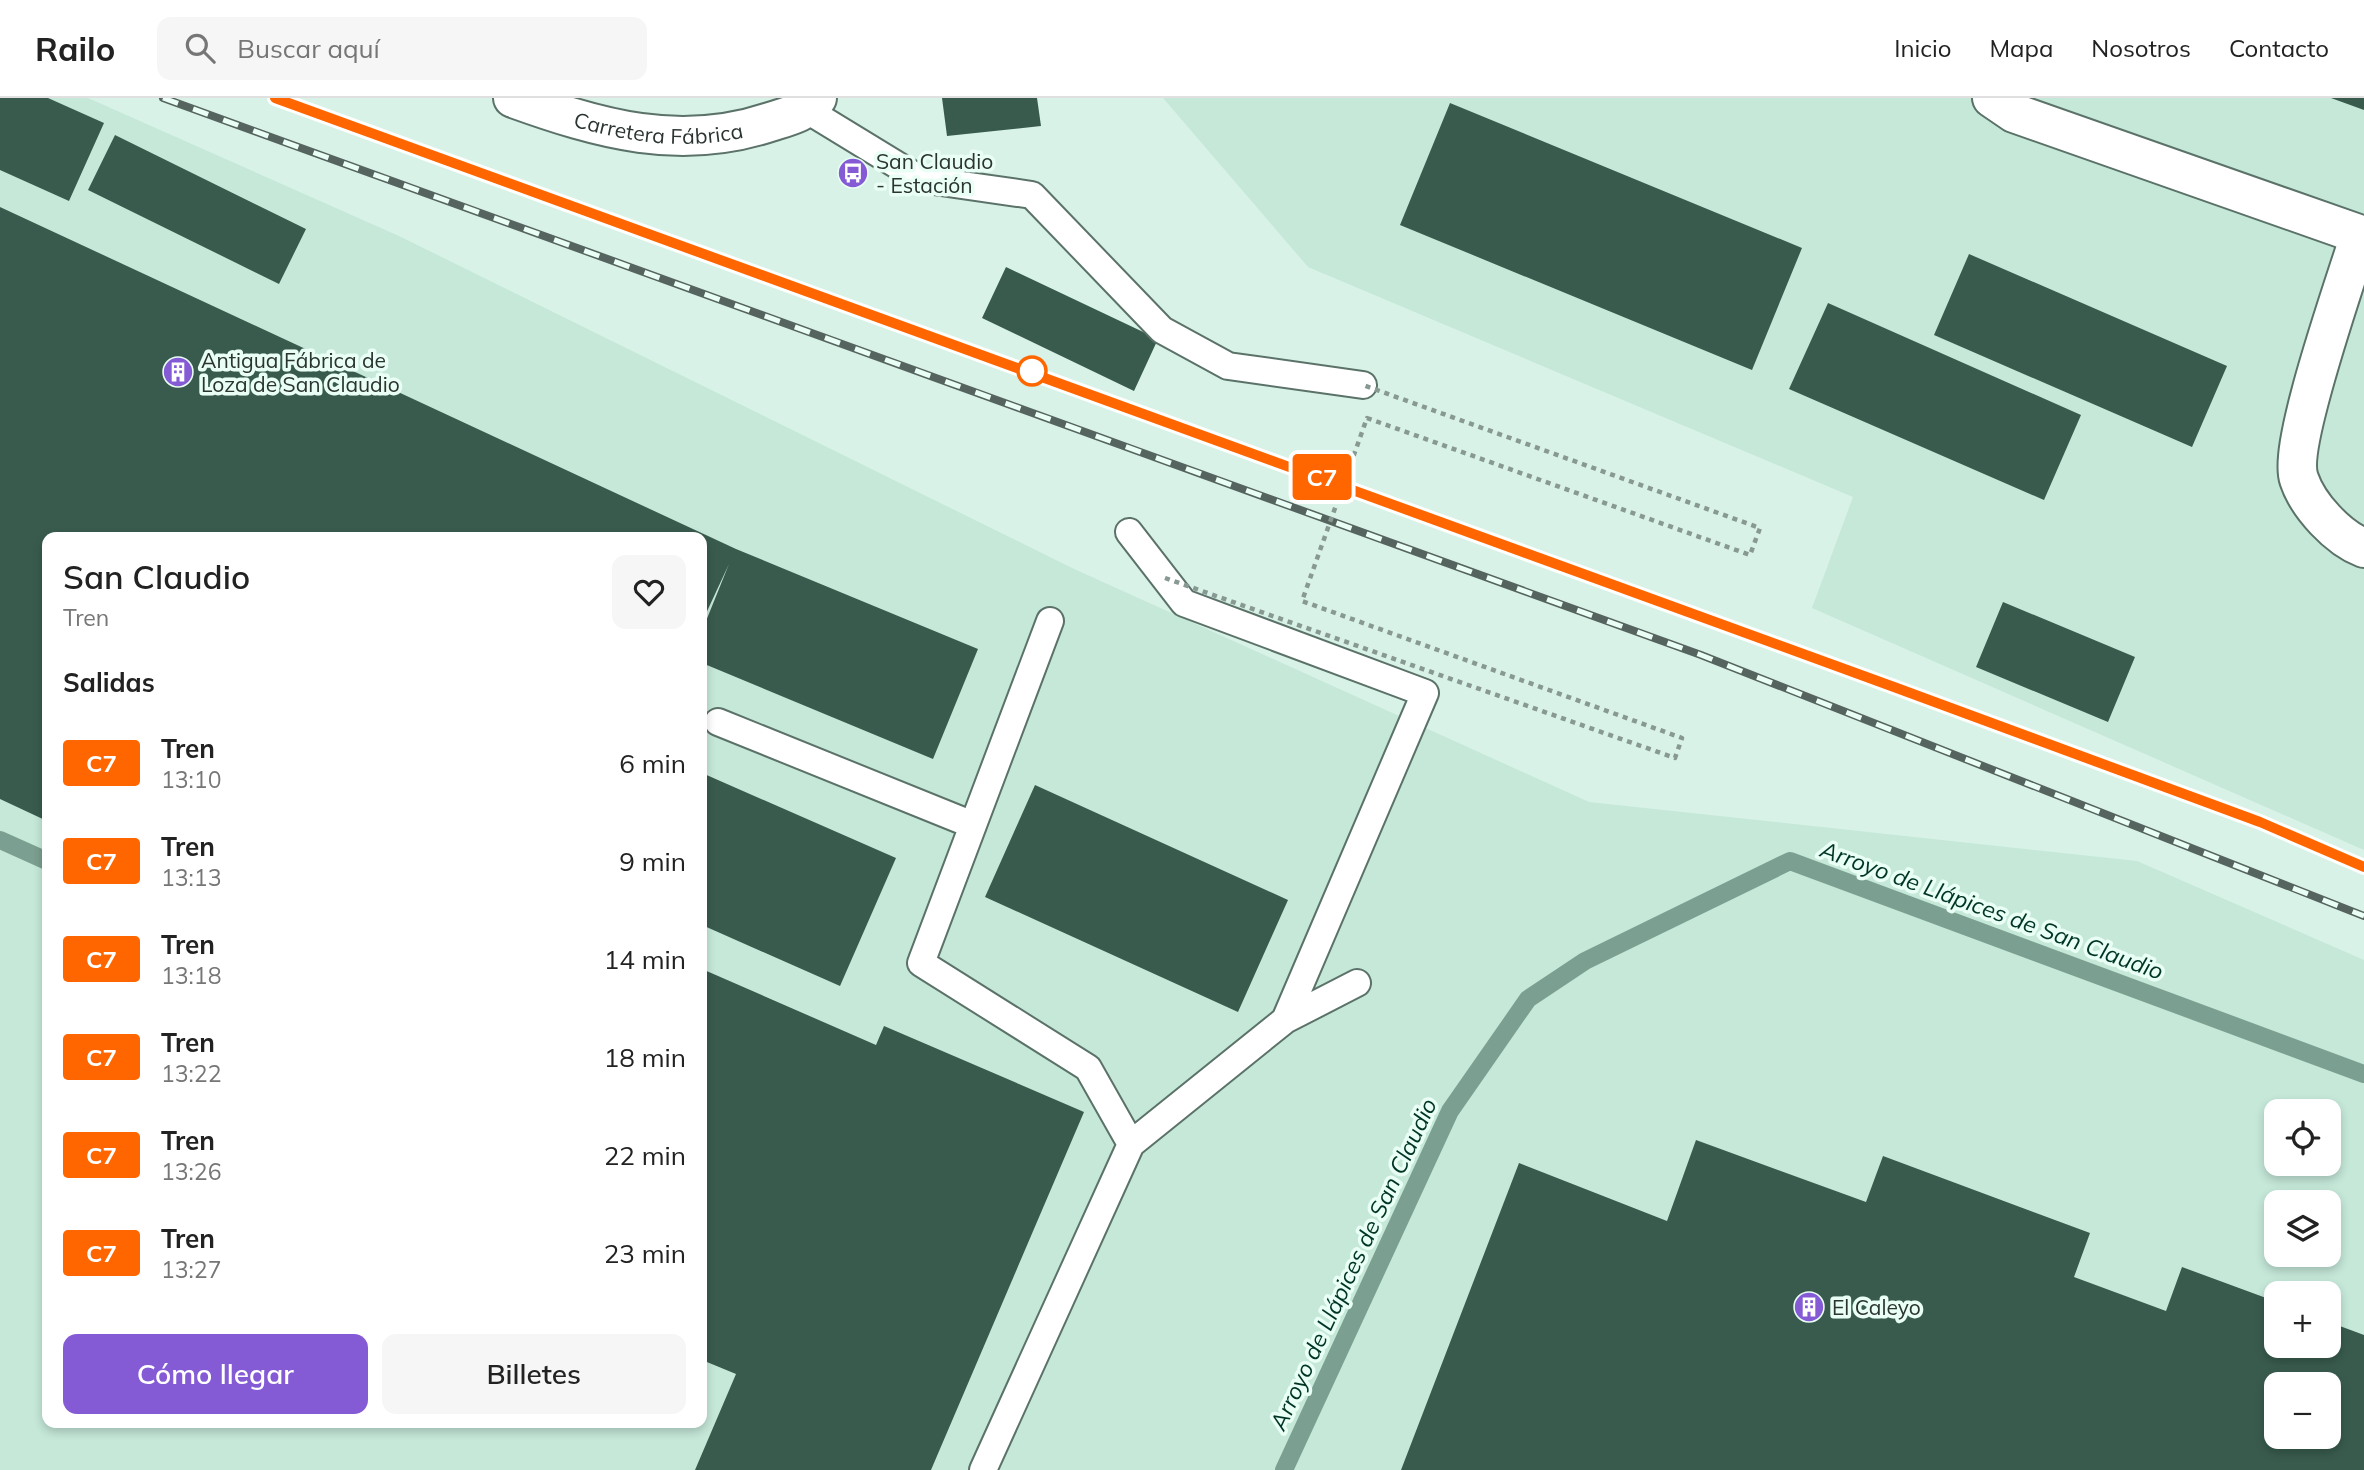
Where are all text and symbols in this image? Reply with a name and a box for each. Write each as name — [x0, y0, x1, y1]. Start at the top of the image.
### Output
search box — [157, 17, 647, 80]
text: Railo — [35, 28, 115, 69]
icon: search — [181, 29, 219, 67]
text: Buscar aquí — [237, 32, 380, 65]
text: Inicio — [1894, 33, 1951, 63]
text: Mapa — [1989, 33, 2053, 63]
text: Nosotros — [2091, 33, 2191, 63]
text: Contacto — [2229, 33, 2329, 63]
street label: Carretera Fábrica — [571, 106, 745, 149]
place label: San Claudio - Estación — [876, 148, 993, 198]
bus stop icon: San Claudio - Estación — [836, 156, 870, 190]
place label: Antigua Fábrica de Loza de San Claudio — [201, 347, 400, 397]
building icon: Antigua Fábrica de Loza de San Claudio — [161, 355, 195, 389]
unlabelled marker — [1017, 356, 1047, 386]
line badge: C7 — [1290, 454, 1354, 500]
text: C7 — [1307, 462, 1337, 492]
button: heart — [612, 555, 686, 629]
text: San Claudio — [63, 556, 250, 597]
text: Tren — [63, 603, 109, 632]
text: Salidas — [63, 666, 155, 699]
text: Tren — [161, 732, 215, 765]
text: 6 min — [619, 747, 686, 780]
text: C7 — [86, 748, 117, 778]
text: 13:10 — [161, 765, 221, 794]
text: Tren — [161, 830, 215, 863]
water label: Arroyo de Llápices de San Claudio — [1816, 834, 2167, 986]
text: 9 min — [619, 845, 686, 878]
text: C7 — [86, 846, 117, 876]
text: 13:13 — [161, 863, 221, 892]
text: Tren — [161, 928, 215, 961]
text: 14 min — [604, 943, 686, 976]
text: C7 — [86, 944, 117, 974]
text: 13:18 — [161, 961, 221, 990]
text: Tren — [161, 1026, 215, 1059]
text: 18 min — [604, 1041, 686, 1074]
text: C7 — [86, 1042, 117, 1072]
text: 13:22 — [161, 1059, 221, 1088]
water label: Arroyo de Llápices de San Claudio — [1263, 1094, 1443, 1435]
map controls — [2264, 1099, 2341, 1449]
button: locate — [2264, 1099, 2341, 1176]
text: Tren — [161, 1124, 215, 1157]
text: 22 min — [604, 1139, 686, 1172]
text: C7 — [86, 1140, 117, 1170]
text: 13:26 — [161, 1157, 221, 1186]
button: layers — [2264, 1190, 2341, 1267]
text: Tren — [161, 1222, 215, 1255]
text: 23 min — [604, 1237, 686, 1270]
text: C7 — [86, 1238, 117, 1268]
text: 13:27 — [161, 1255, 221, 1284]
button: + — [2264, 1281, 2341, 1358]
building icon: El Caleyo — [1792, 1290, 1826, 1324]
place label: El Caleyo — [1832, 1294, 1921, 1320]
button: Cómo llegar — [63, 1334, 368, 1414]
button: Billetes — [382, 1334, 686, 1414]
button: − — [2264, 1372, 2341, 1449]

